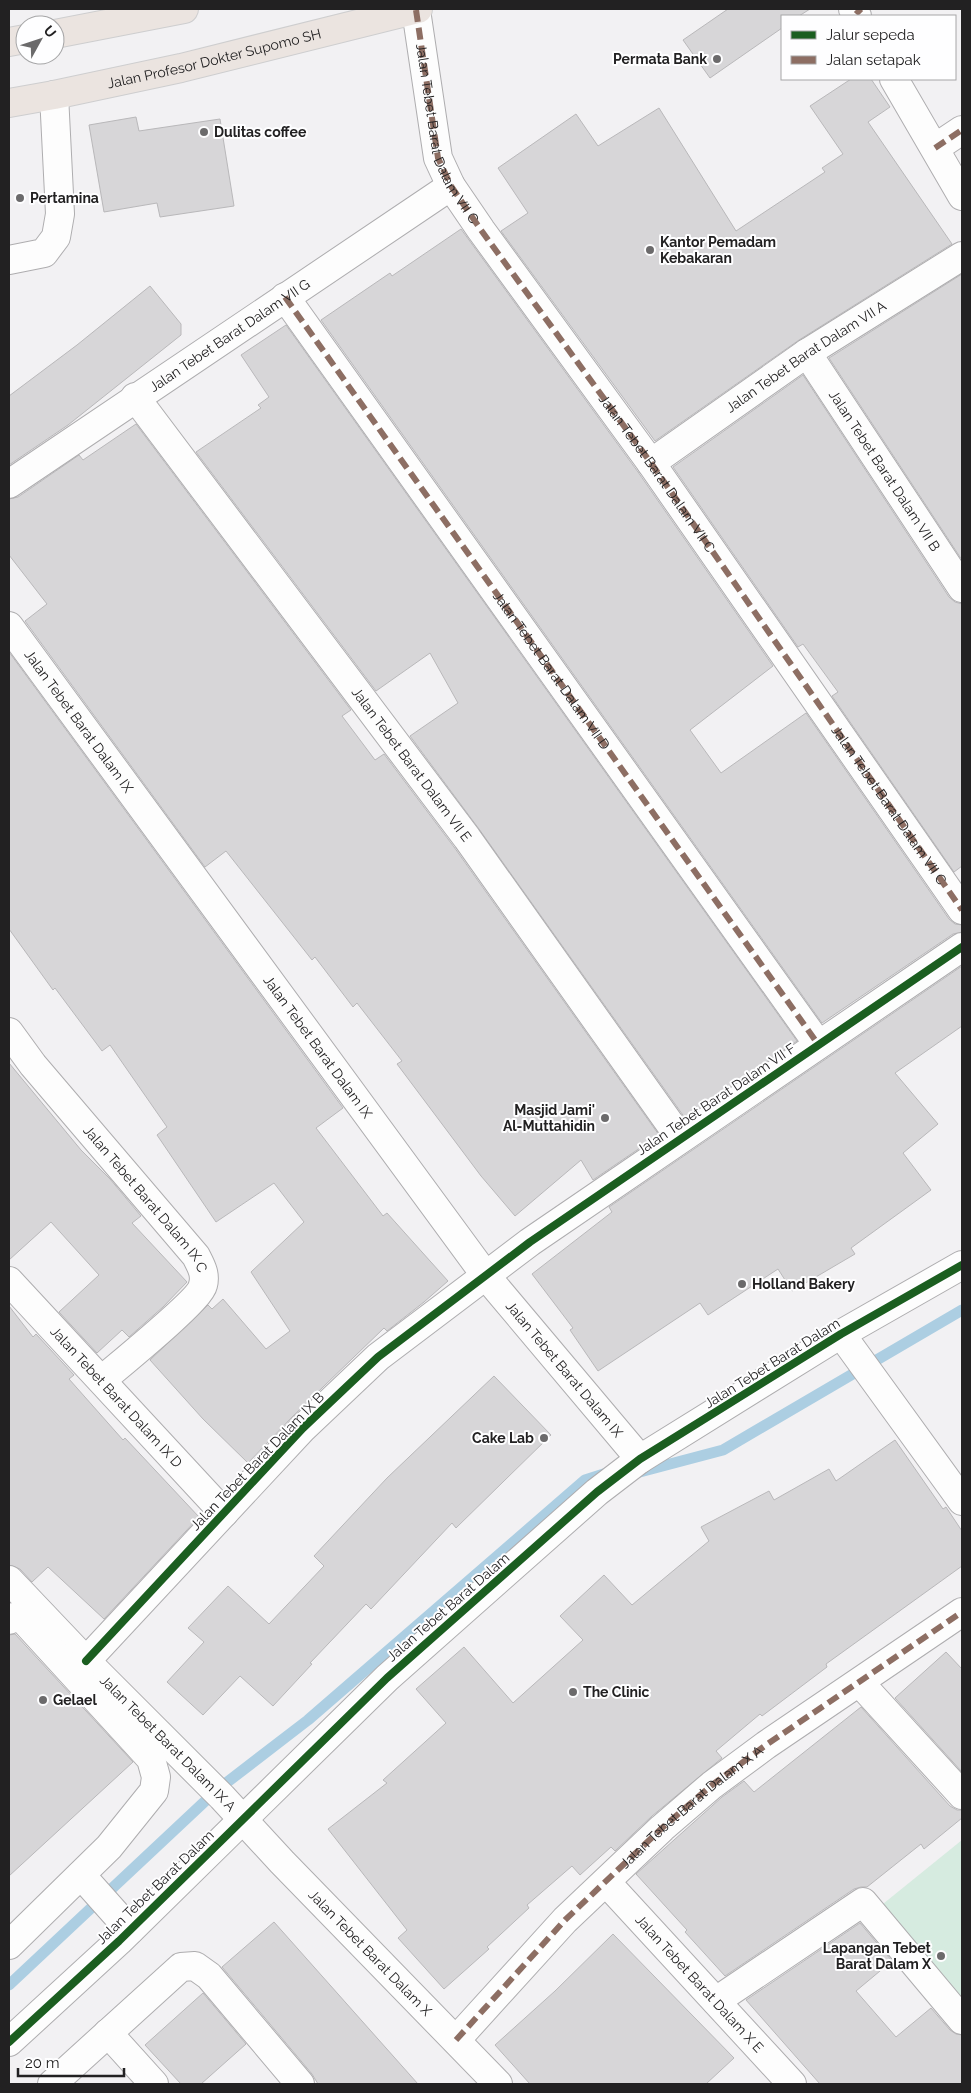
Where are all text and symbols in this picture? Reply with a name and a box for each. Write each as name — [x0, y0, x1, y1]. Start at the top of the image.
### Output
north arrow — [15, 15, 65, 65]
legend — [781, 15, 956, 80]
text: U — [40, 22, 59, 41]
street label: Jalan Profesor Dokter Supomo SH — [106, 25, 323, 91]
text: Jalur sepeda — [826, 26, 915, 44]
street label: Jalan Tebet Barat Dalam VII C — [413, 43, 482, 227]
place label: Permata Bank — [613, 51, 707, 67]
text: Jalan setapak — [826, 51, 921, 69]
marker: Permata Bank — [711, 53, 723, 65]
place label: Dulitas coffee — [214, 124, 307, 140]
marker: Dulitas coffee — [198, 126, 210, 138]
place label: Pertamina — [30, 190, 99, 206]
marker: Pertamina — [14, 192, 26, 204]
place label: Kantor Pemadam Kebakaran — [660, 234, 776, 266]
marker: Kantor Pemadam Kebakaran — [644, 244, 656, 256]
street label: Jalan Tebet Barat Dalam VII G — [146, 276, 313, 395]
street label: Jalan Tebet Barat Dalam VII A — [723, 297, 889, 416]
street label: Jalan Tebet Barat Dalam VII B — [826, 387, 943, 554]
street label: Jalan Tebet Barat Dalam VII C — [596, 391, 719, 555]
street label: Jalan Tebet Barat Dalam VII D — [490, 589, 613, 753]
street label: Jalan Tebet Barat Dalam IX — [21, 647, 136, 796]
street label: Jalan Tebet Barat Dalam VII E — [349, 684, 475, 845]
street label: Jalan Tebet Barat Dalam VII C — [828, 723, 950, 888]
street label: Jalan Tebet Barat Dalam IX — [260, 972, 376, 1121]
street label: Jalan Tebet Barat Dalam VII F — [634, 1040, 798, 1158]
place label: Masjid Jami' Al-Muttahidin — [503, 1102, 595, 1134]
marker: Masjid Jami' Al-Muttahidin — [599, 1112, 611, 1124]
street label: Jalan Tebet Barat Dalam IX C — [80, 1122, 211, 1275]
place label: Holland Bakery — [752, 1276, 855, 1292]
marker: Holland Bakery — [736, 1278, 748, 1290]
street label: Jalan Tebet Barat Dalam IX — [503, 1298, 626, 1441]
street label: Jalan Tebet Barat Dalam — [701, 1315, 843, 1411]
street label: Jalan Tebet Barat Dalam IX D — [47, 1323, 186, 1471]
street label: Jalan Tebet Barat Dalam IX B — [187, 1389, 327, 1533]
place label: Cake Lab — [472, 1430, 534, 1446]
marker: Cake Lab — [538, 1432, 550, 1444]
street label: Jalan Tebet Barat Dalam — [384, 1550, 512, 1664]
street label: Jalan Tebet Barat Dalam IX A — [97, 1672, 239, 1815]
place label: The Clinic — [583, 1684, 650, 1700]
marker: The Clinic — [567, 1686, 579, 1698]
place label: Gelael — [53, 1692, 97, 1708]
marker: Gelael — [37, 1694, 49, 1706]
street label: Jalan Tebet Barat Dalam X A — [617, 1742, 766, 1871]
street label: Jalan Tebet Barat Dalam — [93, 1827, 217, 1947]
street label: Jalan Tebet Barat Dalam X — [305, 1886, 435, 2019]
street label: Jalan Tebet Barat Dalam X E — [632, 1911, 767, 2056]
place label: Lapangan Tebet Barat Dalam X — [823, 1940, 932, 1972]
marker: Lapangan Tebet Barat Dalam X — [935, 1950, 947, 1962]
scale bar — [18, 2046, 124, 2078]
text: 20 m — [25, 2054, 60, 2072]

